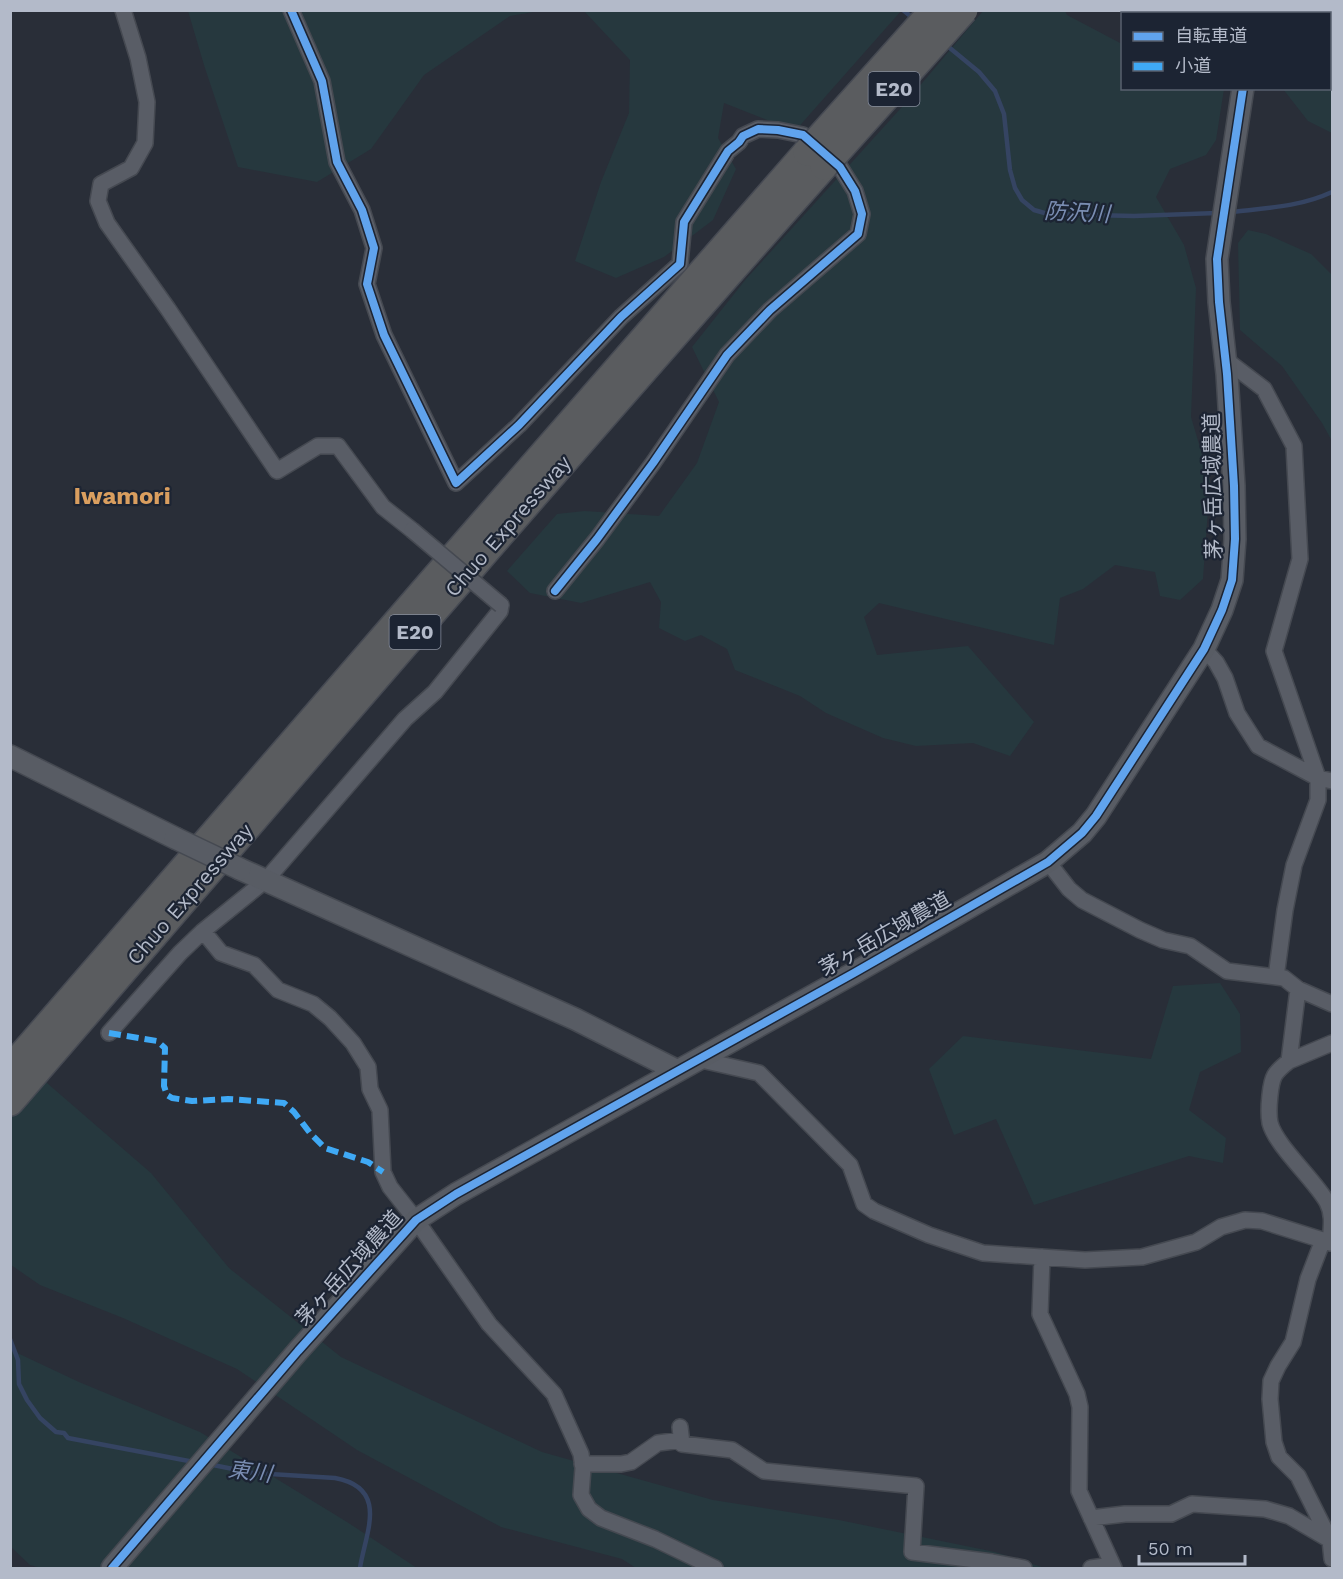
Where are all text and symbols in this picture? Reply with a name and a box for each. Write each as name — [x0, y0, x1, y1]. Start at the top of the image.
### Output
legend — [1121, 12, 1331, 90]
text: 自転車道 — [1175, 25, 1247, 46]
text: 小道 — [1175, 55, 1211, 76]
road number: E20 — [868, 72, 920, 106]
water label: 防沢川 — [1043, 198, 1113, 227]
street label: 茅ヶ岳広域農道 — [1199, 412, 1226, 560]
street label: Chuo Expressway — [439, 450, 576, 601]
district label: Iwamori — [73, 482, 171, 510]
road number: E20 — [390, 615, 440, 649]
street label: Chuo Expressway — [121, 818, 258, 969]
street label: 茅ヶ岳広域農道 — [815, 886, 955, 981]
street label: 茅ヶ岳広域農道 — [290, 1205, 407, 1331]
water label: 東川 — [227, 1456, 275, 1487]
scale bar — [1139, 1528, 1246, 1566]
text: 50 m — [1148, 1538, 1193, 1559]

